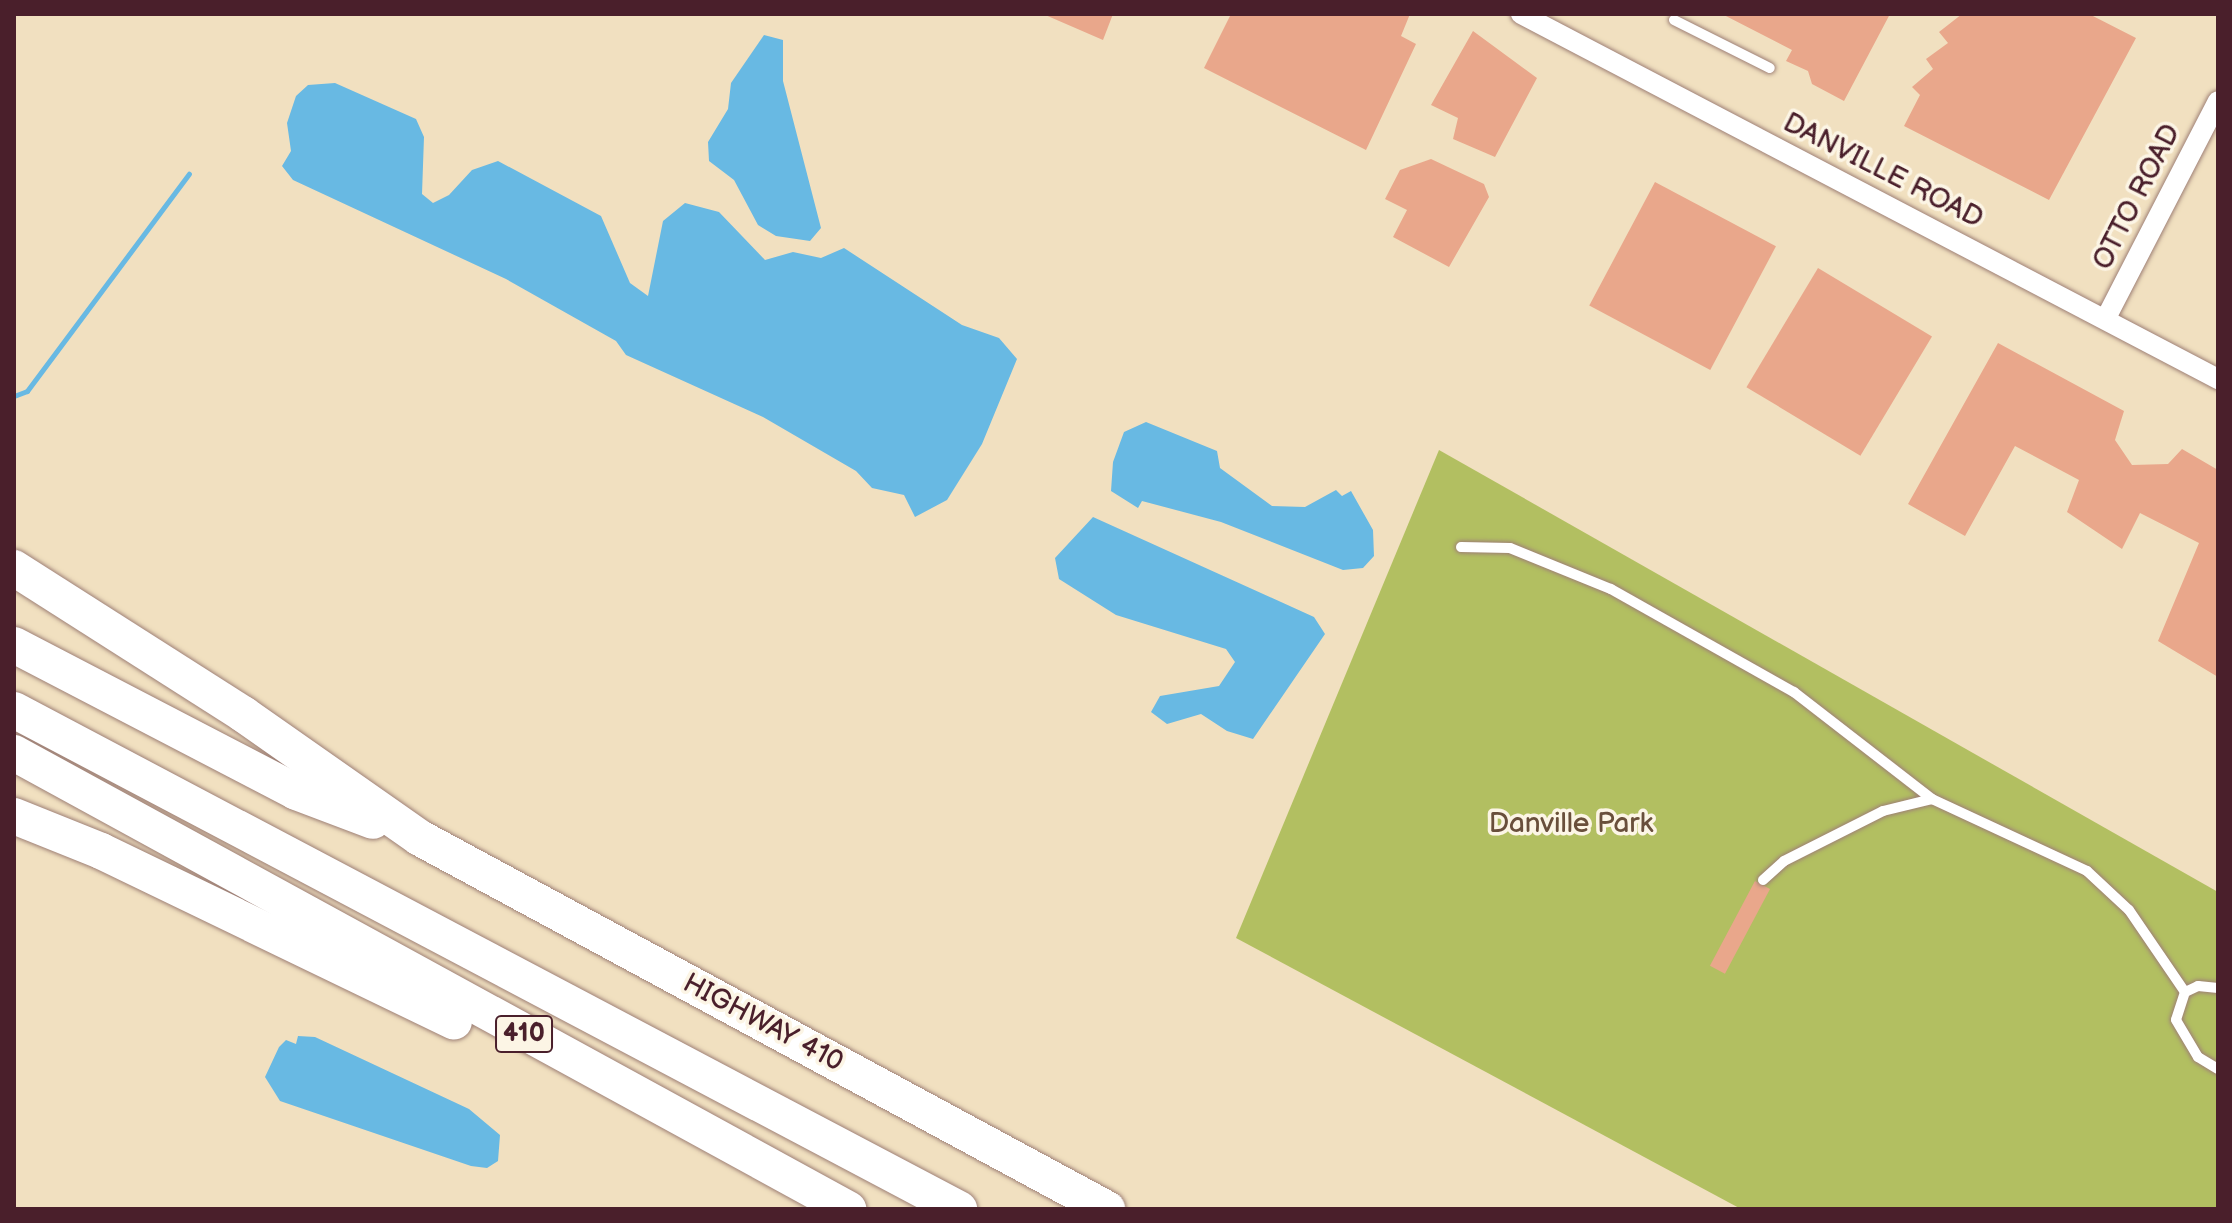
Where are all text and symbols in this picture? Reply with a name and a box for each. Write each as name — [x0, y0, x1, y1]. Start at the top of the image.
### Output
street label: DANVILLE ROAD — [1777, 106, 1989, 236]
street label: OTTO ROAD — [2086, 119, 2188, 275]
park label: Danville Park — [1489, 807, 1653, 841]
street label: HIGHWAY 410 — [677, 967, 849, 1079]
road number: 410 — [494, 1012, 554, 1056]

